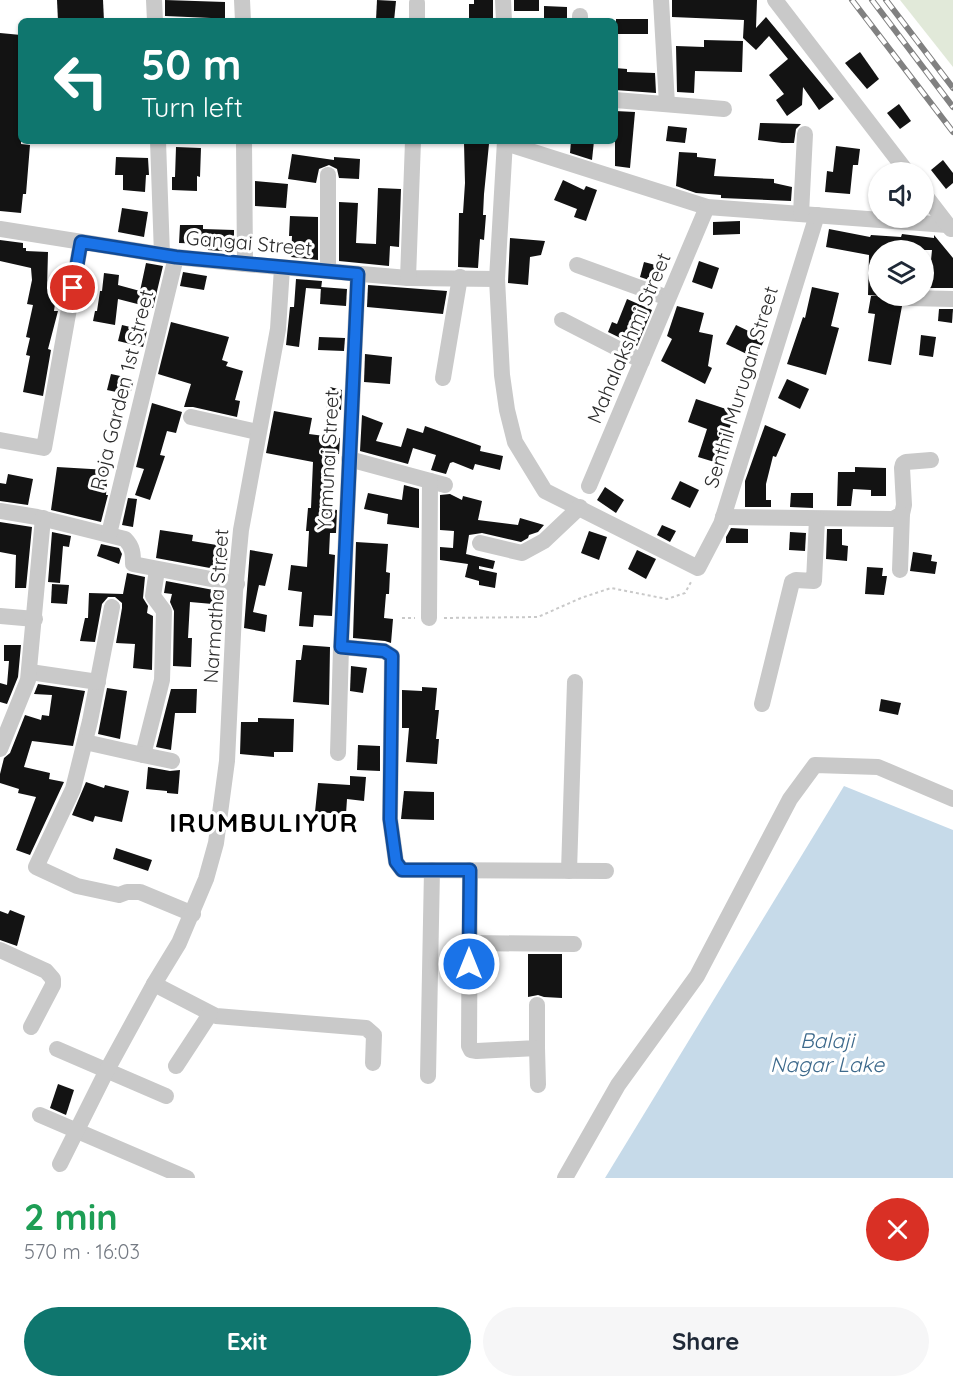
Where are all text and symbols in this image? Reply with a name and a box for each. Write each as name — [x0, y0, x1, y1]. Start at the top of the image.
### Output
text: 50 m — [141, 38, 241, 91]
icon: left — [42, 42, 120, 120]
text: Turn left — [141, 90, 243, 124]
map controls — [868, 162, 934, 306]
button: sound — [868, 162, 934, 228]
street label: Gangai Street — [185, 225, 313, 260]
button: layers — [868, 240, 934, 306]
street label: Mahalakshmi Street — [581, 249, 676, 427]
pin — [47, 262, 98, 313]
icon: arrive — [56, 271, 89, 304]
street label: Senthil Murugan Street — [698, 283, 783, 491]
street label: Roja Garden 1st Street — [84, 287, 159, 493]
street label: Yamunai Street — [311, 389, 344, 531]
street label: Narmatha Street — [198, 528, 233, 684]
district label: IRUMBULIYUR — [169, 806, 359, 839]
position arrow — [437, 932, 501, 996]
water label: Balaji Nagar Lake — [770, 1027, 885, 1077]
text: 2 min — [24, 1194, 118, 1239]
button: close — [866, 1198, 929, 1261]
text: 570 m · 16:03 — [24, 1239, 140, 1264]
button: Exit — [24, 1307, 471, 1376]
button: Share — [483, 1307, 929, 1376]

